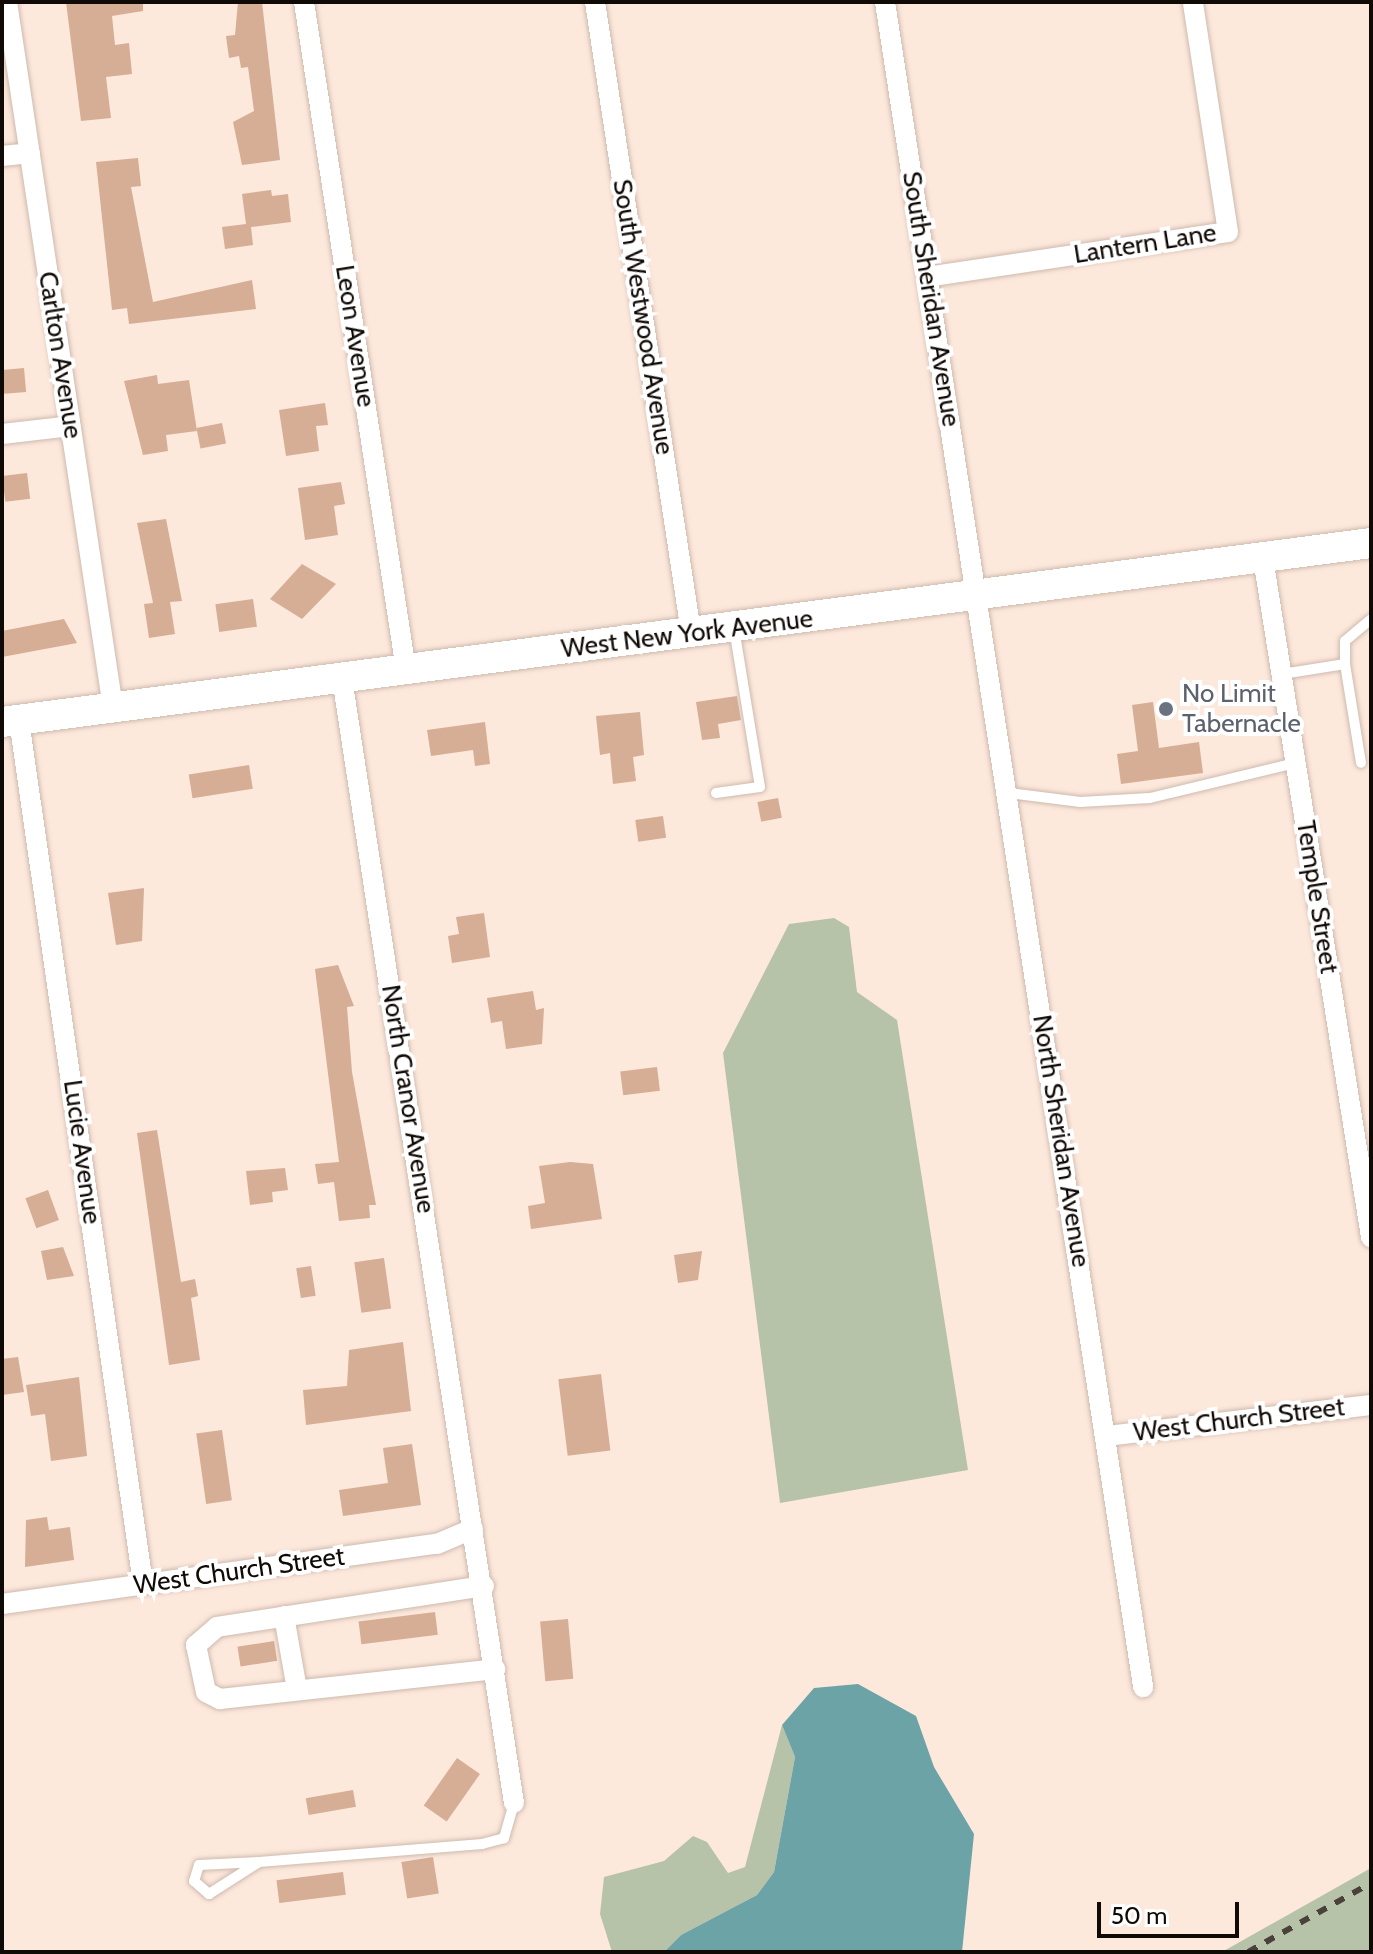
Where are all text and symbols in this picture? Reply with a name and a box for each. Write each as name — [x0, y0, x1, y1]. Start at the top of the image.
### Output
street label: South Sheridan Avenue — [895, 169, 967, 429]
street label: South Westwood Avenue — [606, 177, 680, 457]
street label: Lantern Lane — [1072, 217, 1218, 271]
street label: Leon Avenue — [328, 263, 382, 409]
street label: Carlton Avenue — [31, 269, 89, 441]
street label: West New York Avenue — [559, 603, 815, 665]
place label: No Limit Tabernacle — [1182, 678, 1301, 740]
marker: No Limit Tabernacle — [1157, 700, 1175, 718]
street label: Temple Street — [1290, 818, 1344, 976]
street label: North Cranor Avenue — [375, 983, 441, 1215]
street label: North Sheridan Avenue — [1026, 1013, 1096, 1269]
street label: Lucie Avenue — [56, 1078, 108, 1226]
street label: West Church Street — [1132, 1392, 1346, 1448]
street label: West Church Street — [132, 1541, 346, 1601]
scale bar — [1101, 1886, 1243, 1936]
text: 50 m — [1111, 1901, 1167, 1930]

